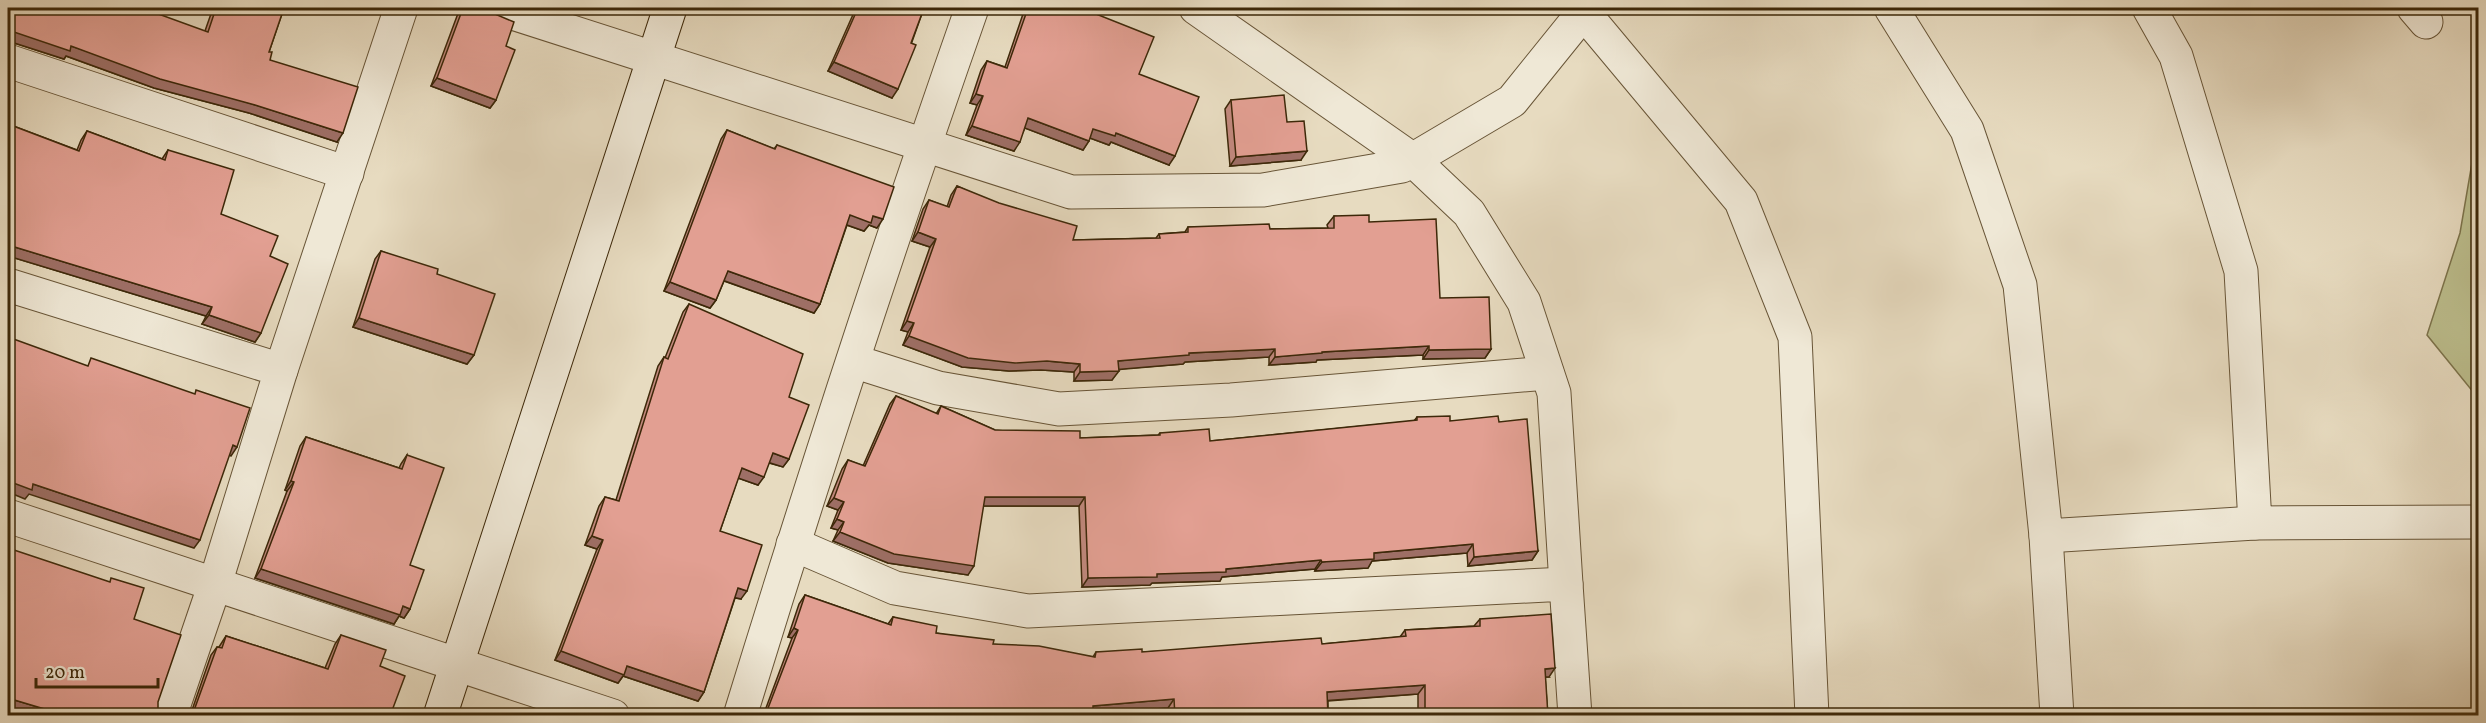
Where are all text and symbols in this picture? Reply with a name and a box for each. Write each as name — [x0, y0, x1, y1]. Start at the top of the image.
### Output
scale bar — [36, 651, 158, 689]
text: 20 m — [45, 661, 85, 686]

